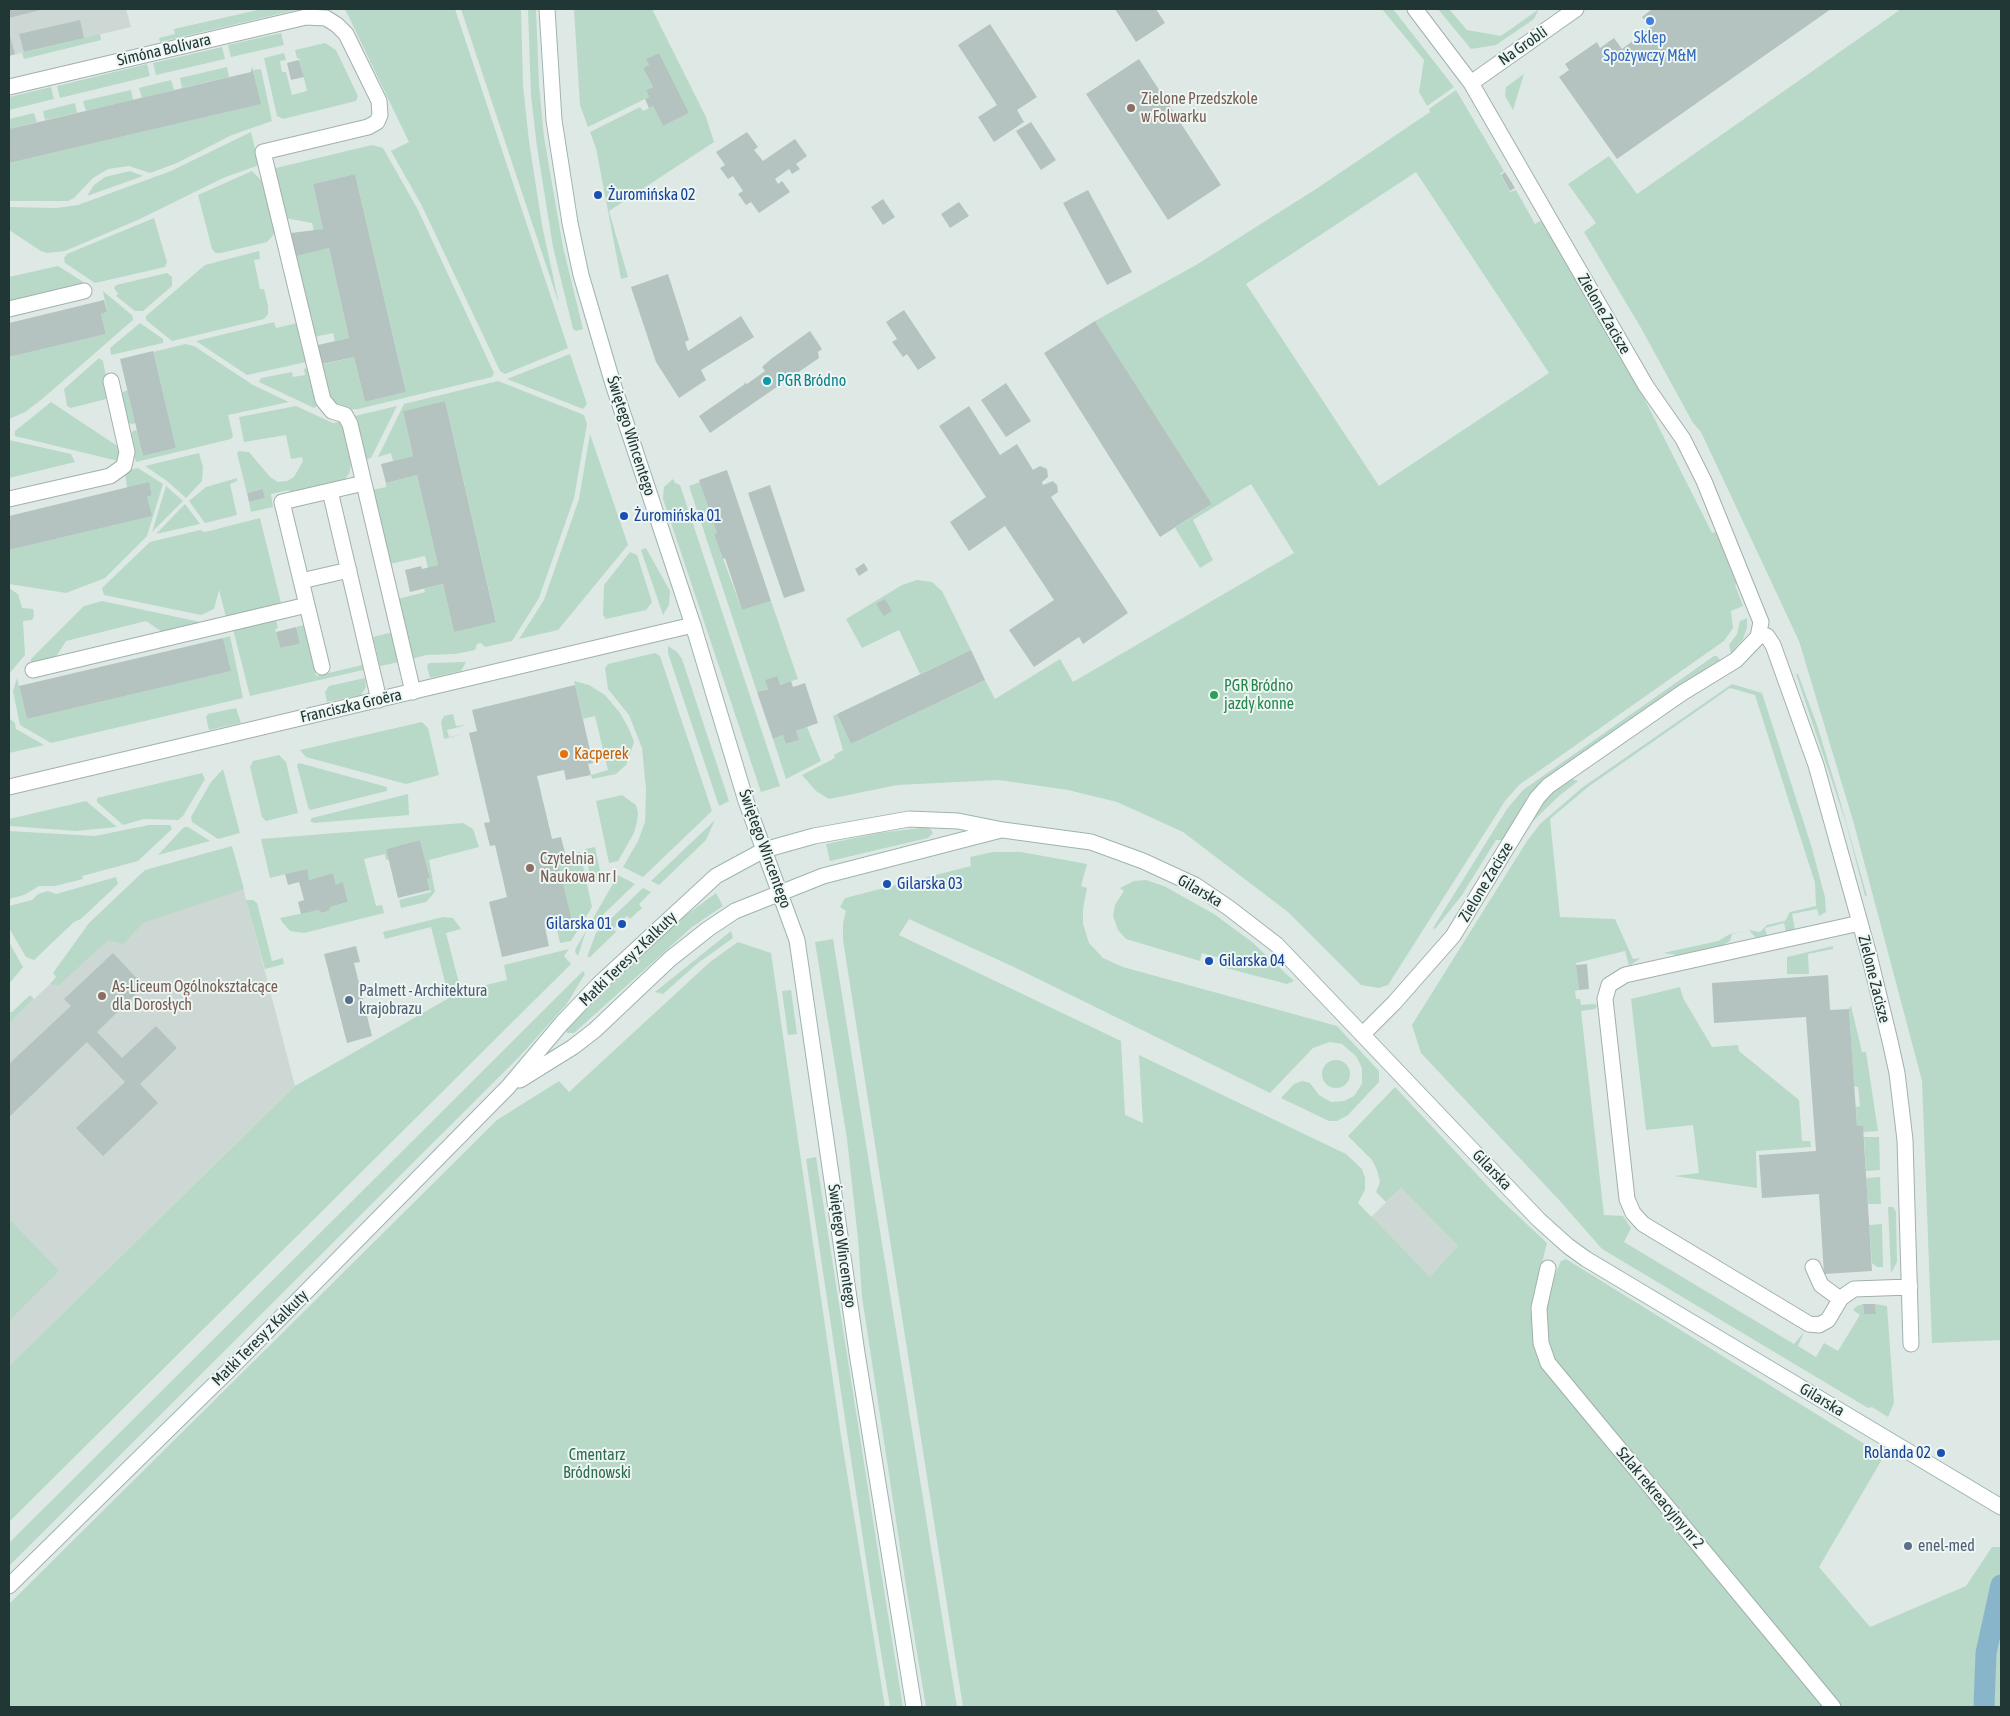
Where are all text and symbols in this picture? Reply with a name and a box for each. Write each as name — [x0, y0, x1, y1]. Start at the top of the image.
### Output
marker: Sklep Spożywczy M&M — [1644, 15, 1656, 27]
street label: Na Grobli — [1495, 22, 1551, 70]
place label: Sklep Spożywczy M&M — [1603, 28, 1697, 66]
street label: Simóna Bolívara — [115, 30, 213, 70]
place label: Zielone Przedszkole w Folwarku — [1141, 89, 1258, 127]
marker: Zielone Przedszkole w Folwarku — [1125, 102, 1137, 114]
place label: Żuromińska 02 — [608, 185, 695, 205]
marker: Żuromińska 02 — [592, 189, 604, 201]
street label: Zielone Zacisze — [1573, 270, 1635, 358]
place label: PGR Bródno — [777, 371, 846, 391]
street label: Świętego Wincentego — [603, 374, 659, 498]
marker: PGR Bródno — [761, 375, 773, 387]
place label: Żuromińska 01 — [634, 506, 721, 526]
marker: Żuromińska 01 — [618, 510, 630, 522]
place label: PGR Bródno jazdy konne — [1224, 676, 1294, 714]
street label: Franciszka Groëra — [299, 685, 403, 727]
marker: PGR Bródno jazdy konne — [1208, 689, 1220, 701]
place label: Kacperek — [574, 744, 629, 764]
marker: Kacperek — [558, 748, 570, 760]
street label: Świętego Wincentego — [735, 787, 795, 911]
street label: Zielone Zacisze — [1455, 839, 1517, 925]
place label: Czytelnia Naukowa nr I — [540, 849, 616, 887]
marker: Czytelnia Naukowa nr I — [524, 862, 536, 874]
street label: Gilarska — [1174, 871, 1226, 911]
place label: Gilarska 03 — [897, 874, 963, 894]
marker: Gilarska 03 — [881, 878, 893, 890]
street label: Matki Teresy z Kalkuty — [575, 908, 681, 1010]
place label: Gilarska 01 — [546, 914, 612, 934]
marker: Gilarska 01 — [616, 918, 628, 930]
street label: Zielone Zacisze — [1854, 933, 1894, 1025]
place label: Gilarska 04 — [1219, 951, 1285, 971]
marker: Gilarska 04 — [1203, 955, 1215, 967]
place label: As-Liceum Ogólnokształcące dla Dorosłych — [112, 977, 278, 1015]
place label: Palmett - Architektura krajobrazu — [359, 981, 487, 1019]
marker: As-Liceum Ogólnokształcące dla Dorosłych — [96, 990, 108, 1002]
marker: Palmett - Architektura krajobrazu — [343, 994, 355, 1006]
street label: Gilarska — [1468, 1146, 1516, 1194]
street label: Świętego Wincentego — [824, 1183, 860, 1309]
street label: Matki Teresy z Kalkuty — [208, 1286, 312, 1390]
street label: Gilarska — [1796, 1379, 1848, 1421]
street label: Szlak rekreacyjny nr 2 — [1612, 1443, 1708, 1553]
place label: Rolanda 02 — [1864, 1443, 1931, 1463]
park label: Cmentarz Bródnowski — [563, 1445, 631, 1483]
marker: Rolanda 02 — [1935, 1447, 1947, 1459]
place label: enel-med — [1918, 1536, 1975, 1556]
marker: enel-med — [1902, 1540, 1914, 1552]

